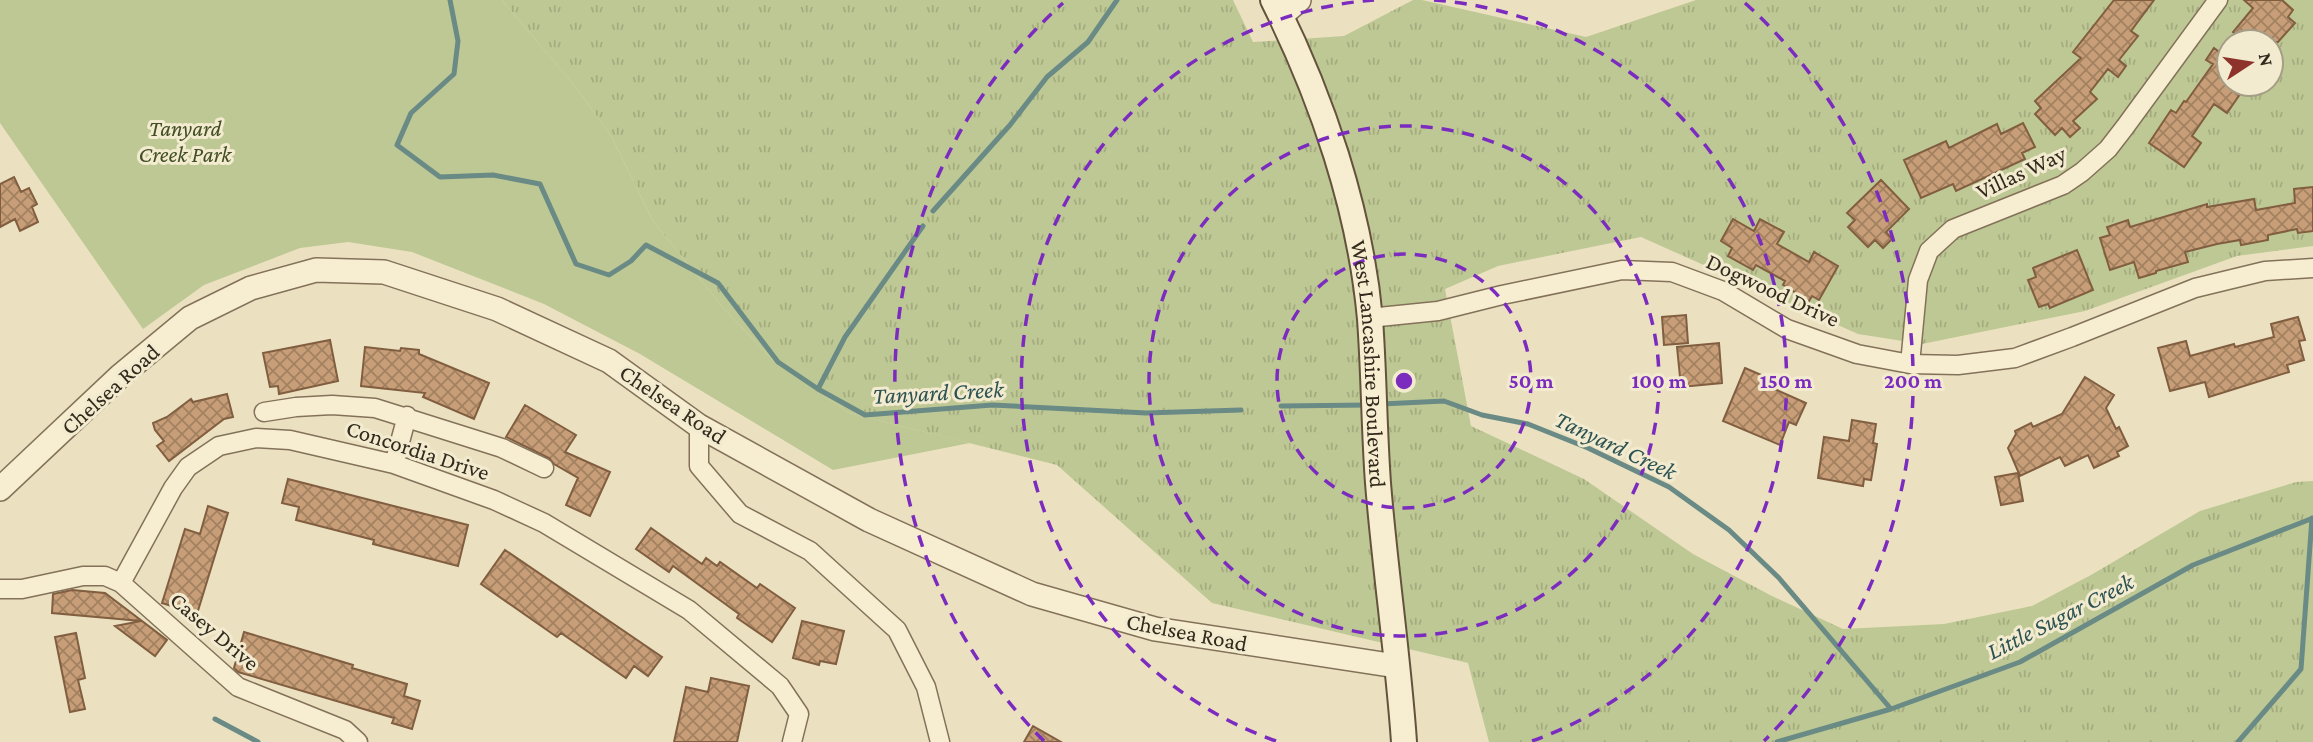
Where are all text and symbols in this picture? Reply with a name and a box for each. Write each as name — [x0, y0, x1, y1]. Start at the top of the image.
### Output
north arrow — [2215, 28, 2285, 98]
text: N — [2255, 51, 2278, 68]
park label: Tanyard Creek Park — [139, 115, 232, 167]
street label: Villas Way — [1972, 140, 2070, 204]
street label: West Lancashire Boulevard — [1346, 238, 1391, 489]
street label: Dogwood Drive — [1702, 248, 1844, 332]
street label: Chelsea Road — [56, 338, 164, 440]
street label: Chelsea Road — [615, 359, 731, 449]
centre of rings — [1392, 369, 1416, 393]
text: 50 m — [1509, 369, 1554, 393]
text: 100 m — [1631, 369, 1687, 393]
text: 150 m — [1760, 369, 1813, 393]
text: 200 m — [1884, 369, 1942, 393]
water label: Tanyard Creek — [872, 375, 1006, 409]
water label: Tanyard Creek — [1551, 405, 1682, 486]
street label: Concordia Drive — [343, 415, 493, 485]
water label: Little Sugar Creek — [1982, 567, 2139, 665]
street label: Casey Drive — [165, 586, 265, 676]
street label: Chelsea Road — [1124, 608, 1250, 656]

